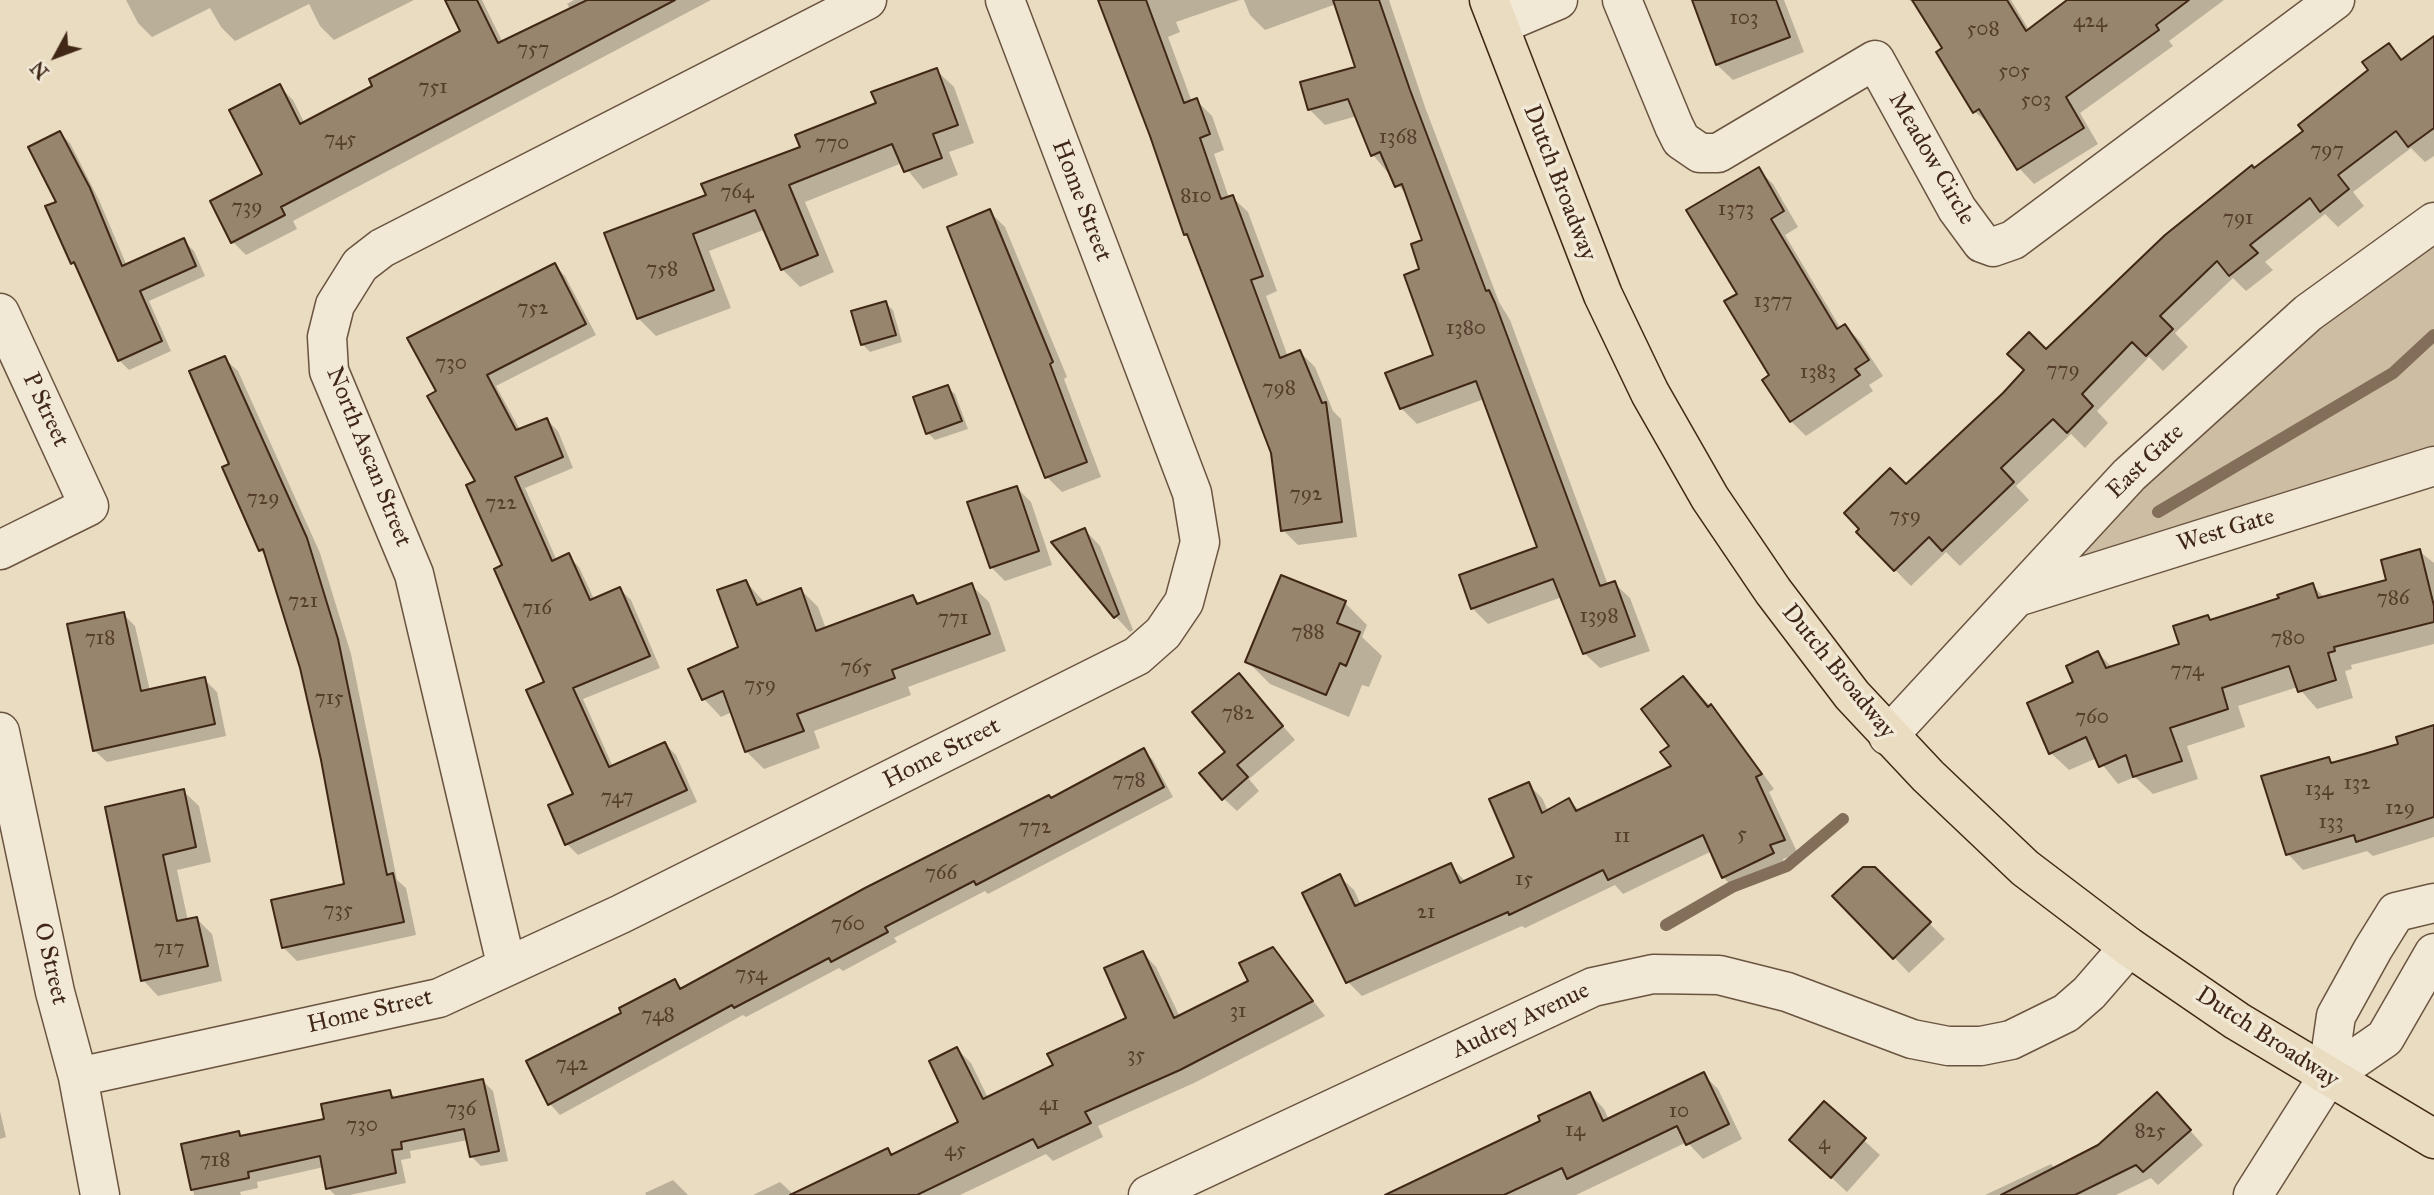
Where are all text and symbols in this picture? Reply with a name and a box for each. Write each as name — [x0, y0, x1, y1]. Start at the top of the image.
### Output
house number: 103 — [1730, 6, 1758, 32]
house number: 424 — [2073, 9, 2107, 35]
house number: 508 — [1966, 17, 2000, 43]
north arrow — [21, 21, 91, 91]
house number: 757 — [517, 37, 549, 63]
text: N — [26, 56, 54, 84]
house number: 505 — [1998, 59, 2030, 85]
house number: 751 — [418, 75, 448, 101]
street label: Meadow Circle — [1881, 88, 1981, 230]
house number: 503 — [2021, 88, 2051, 114]
street label: Dutch Broadway — [1516, 101, 1602, 265]
house number: 1368 — [1379, 125, 1417, 151]
house number: 745 — [324, 127, 356, 153]
house number: 770 — [815, 131, 849, 157]
street label: Home Street — [1045, 136, 1117, 266]
house number: 797 — [2310, 138, 2344, 164]
house number: 764 — [720, 180, 754, 206]
house number: 810 — [1180, 184, 1212, 210]
house number: 739 — [232, 195, 262, 221]
house number: 1373 — [1718, 197, 1754, 223]
house number: 791 — [2223, 206, 2253, 232]
house number: 758 — [646, 257, 678, 283]
house number: 1377 — [1753, 289, 1793, 315]
house number: 752 — [517, 296, 549, 322]
house number: 1380 — [1446, 316, 1486, 342]
house number: 730 — [435, 351, 467, 377]
house number: 779 — [2046, 358, 2080, 384]
house number: 1383 — [1800, 360, 1836, 386]
street label: North Ascan Street — [319, 363, 417, 551]
street label: P Street — [15, 368, 75, 452]
house number: 798 — [1262, 376, 1296, 402]
street label: East Gate — [2101, 418, 2191, 506]
house number: 792 — [1290, 482, 1322, 508]
house number: 729 — [247, 486, 279, 512]
house number: 722 — [485, 491, 517, 517]
street label: West Gate — [2174, 503, 2278, 559]
house number: 759 — [1889, 504, 1921, 530]
house number: 786 — [2376, 586, 2410, 612]
house number: 721 — [288, 589, 318, 615]
house number: 716 — [522, 596, 552, 622]
street label: Dutch Broadway — [1775, 599, 1901, 745]
house number: 1398 — [1579, 604, 1619, 630]
house number: 771 — [938, 606, 968, 632]
house number: 788 — [1291, 620, 1325, 646]
house number: 718 — [85, 626, 115, 652]
house number: 780 — [2271, 626, 2305, 652]
house number: 765 — [840, 655, 872, 681]
house number: 774 — [2170, 658, 2204, 684]
house number: 759 — [744, 673, 776, 699]
house number: 715 — [314, 686, 344, 712]
house number: 782 — [1222, 701, 1254, 727]
house number: 760 — [2075, 705, 2109, 731]
street label: Home Street — [879, 712, 1005, 796]
house number: 778 — [1112, 768, 1146, 794]
house number: 132 — [2343, 771, 2371, 797]
house number: 134 — [2305, 777, 2333, 803]
house number: 747 — [601, 785, 633, 811]
house number: 129 — [2385, 796, 2415, 822]
house number: 133 — [2318, 810, 2344, 836]
house number: 772 — [1019, 815, 1051, 841]
house number: 5 — [1737, 822, 1747, 848]
house number: 11 — [1614, 824, 1630, 850]
house number: 766 — [925, 861, 957, 887]
house number: 15 — [1515, 867, 1533, 893]
house number: 735 — [323, 898, 353, 924]
house number: 21 — [1417, 900, 1435, 926]
house number: 760 — [831, 912, 865, 938]
street label: O Street — [27, 920, 73, 1008]
house number: 717 — [154, 936, 184, 962]
house number: 754 — [735, 962, 767, 988]
street label: Audrey Avenue — [1448, 977, 1594, 1065]
street label: Dutch Broadway — [2190, 981, 2344, 1095]
street label: Home Street — [305, 984, 435, 1040]
house number: 31 — [1230, 999, 1246, 1025]
house number: 748 — [641, 1003, 675, 1029]
house number: 35 — [1127, 1043, 1145, 1069]
house number: 742 — [556, 1052, 588, 1078]
house number: 41 — [1039, 1092, 1059, 1118]
house number: 736 — [446, 1097, 476, 1123]
house number: 10 — [1669, 1099, 1689, 1125]
house number: 730 — [346, 1113, 378, 1139]
house number: 14 — [1565, 1118, 1585, 1144]
house number: 825 — [2134, 1119, 2166, 1145]
house number: 4 — [1818, 1131, 1830, 1157]
house number: 45 — [944, 1138, 966, 1164]
house number: 718 — [200, 1148, 230, 1174]

